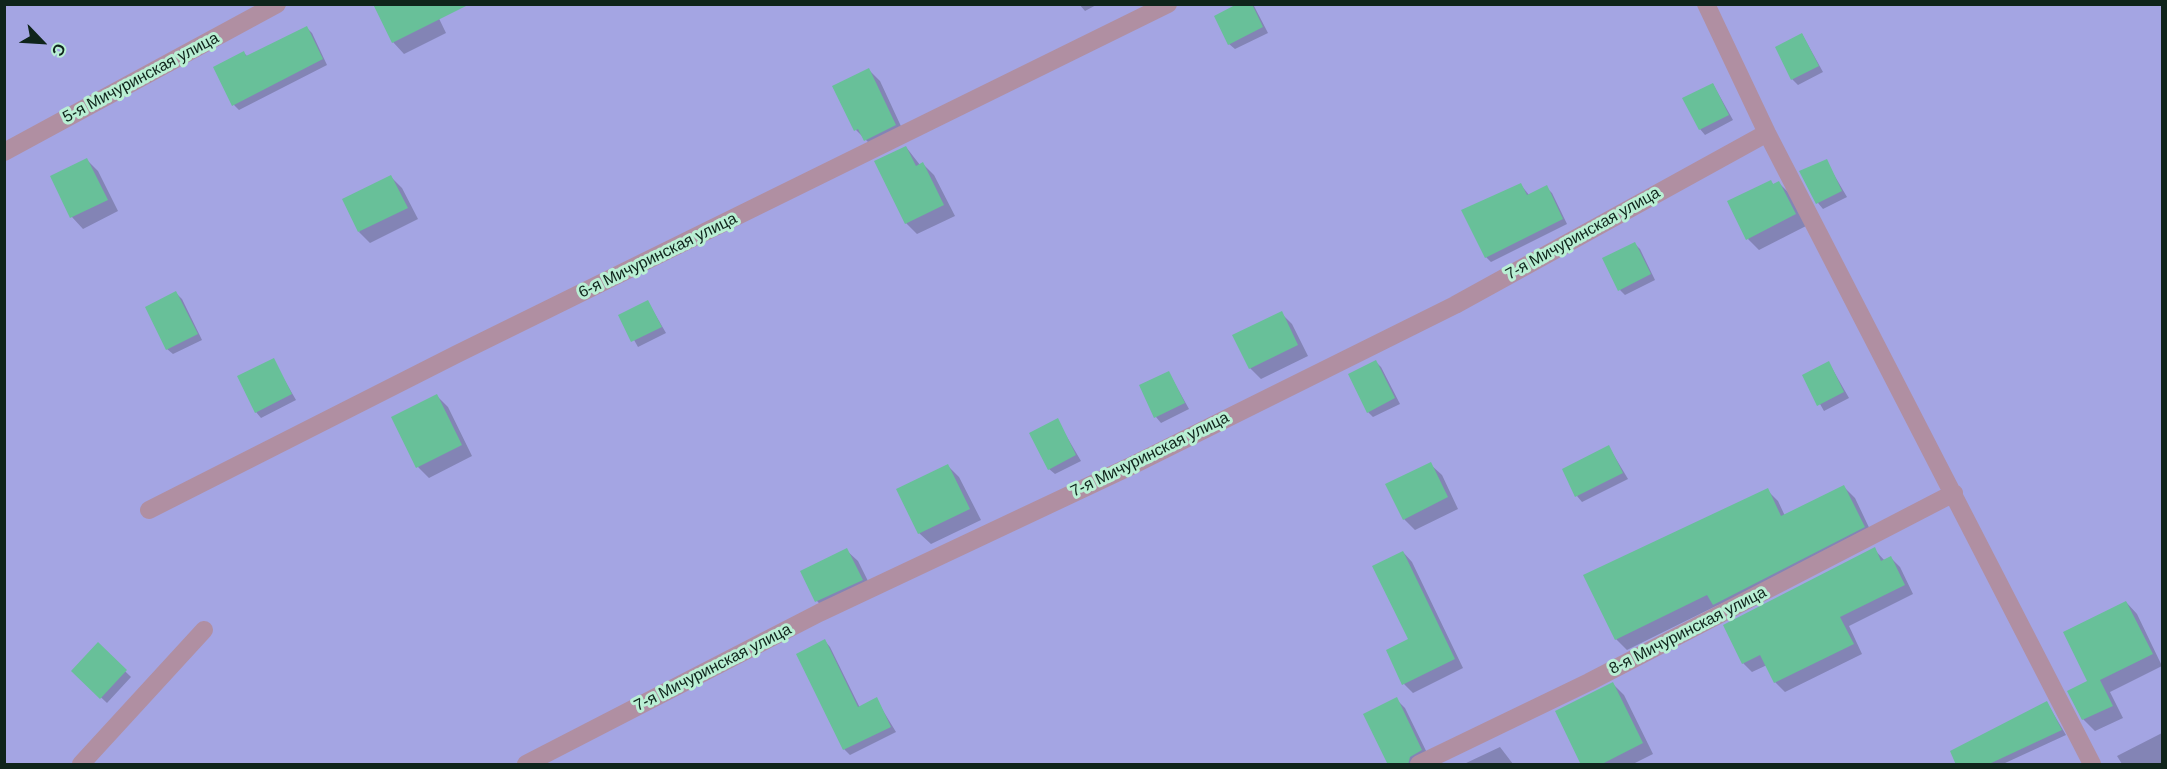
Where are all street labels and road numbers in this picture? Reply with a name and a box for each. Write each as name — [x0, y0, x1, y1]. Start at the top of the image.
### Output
street label: 5-я Мичуринская улица — [60, 29, 222, 127]
street label: 7-я Мичуринская улица — [1502, 183, 1664, 285]
street label: 6-я Мичуринская улица — [576, 209, 740, 303]
street label: 7-я Мичуринская улица — [1068, 408, 1232, 502]
street label: 8-я Мичуринская улица — [1606, 583, 1770, 679]
street label: 7-я Мичуринская улица — [631, 620, 795, 716]

